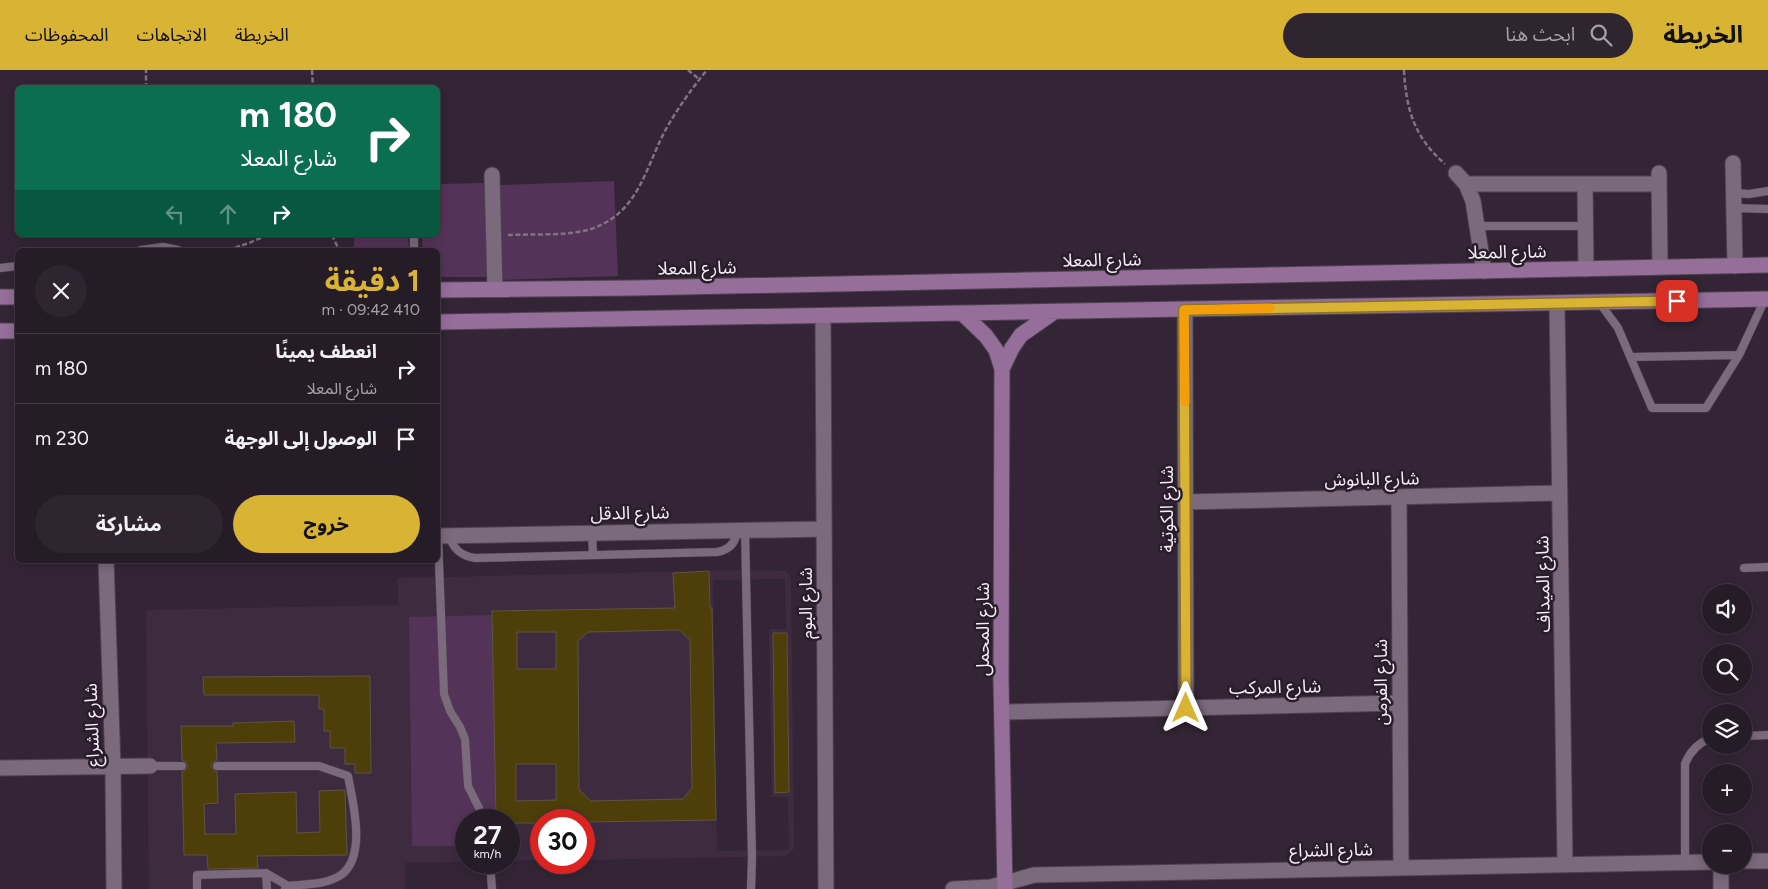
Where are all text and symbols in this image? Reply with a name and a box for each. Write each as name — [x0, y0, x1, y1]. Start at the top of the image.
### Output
search box — [1283, 13, 1633, 58]
text: الخريطة — [1663, 20, 1743, 49]
icon: search — [1587, 21, 1615, 49]
text: ابحث هنا — [1505, 23, 1575, 46]
text: المحفوظات — [25, 24, 109, 46]
text: الاتجاهات — [137, 24, 207, 46]
text: الخريطة — [235, 24, 289, 46]
text: 180 m — [239, 94, 337, 136]
icon: right — [355, 105, 420, 170]
text: شارع المعلا — [240, 145, 337, 172]
icon: left — [161, 200, 189, 228]
icon: ahead — [214, 200, 242, 228]
icon: right — [267, 200, 295, 228]
street label: شارع المعلا — [1467, 240, 1547, 267]
street label: شارع المعلا — [1062, 248, 1142, 275]
street label: شارع المعلا — [657, 256, 737, 283]
text: 1 دقيقة — [325, 262, 420, 299]
button: close — [35, 265, 87, 317]
pin — [1656, 280, 1698, 322]
icon: arrive — [1663, 287, 1691, 315]
text: 410 m · 09:42 — [321, 300, 420, 319]
text: انعطف يمينًا — [275, 340, 377, 363]
icon: right — [392, 355, 420, 383]
text: 180 m — [35, 357, 88, 380]
text: شارع المعلا — [307, 379, 377, 398]
icon: arrive — [392, 425, 420, 453]
text: 230 m — [35, 427, 89, 450]
text: الوصول إلى الوجهة — [224, 427, 377, 450]
street label: شارع الكوتية — [1156, 466, 1181, 552]
street label: شارع البانوش — [1324, 467, 1420, 494]
button: مشاركة — [35, 495, 223, 553]
button: خروج — [233, 495, 420, 553]
street label: شارع الدقل — [590, 501, 670, 528]
street label: شارع الميداف — [1531, 535, 1558, 633]
street label: شارع البوم — [795, 567, 820, 639]
street label: شارع المحمل — [972, 582, 997, 676]
map controls — [1702, 584, 1752, 874]
button: sound — [1702, 584, 1752, 634]
street label: شارع الفرمن — [1370, 639, 1395, 725]
button: search — [1702, 644, 1752, 694]
street label: شارع المركب — [1229, 675, 1321, 702]
position arrow — [1159, 681, 1211, 733]
street label: شارع الشراع — [80, 683, 107, 767]
button: layers — [1702, 704, 1752, 754]
button: + — [1702, 764, 1752, 814]
speed limit sign: 30 — [530, 809, 595, 874]
text: 27 — [473, 820, 502, 850]
button: − — [1702, 824, 1752, 874]
street label: شارع الشراع — [1289, 838, 1373, 865]
text: km/h — [474, 847, 501, 861]

